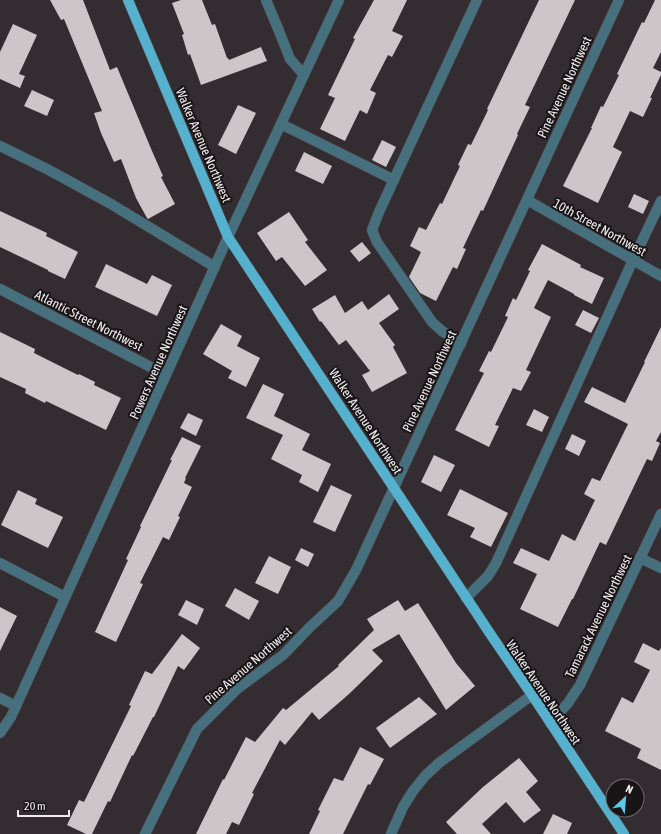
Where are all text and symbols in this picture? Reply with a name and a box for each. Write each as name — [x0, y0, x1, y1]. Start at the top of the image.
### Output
street label: Pine Avenue Northwest — [534, 34, 595, 140]
street label: Walker Avenue Northwest — [173, 86, 235, 205]
street label: 10th Street Northwest — [551, 196, 649, 259]
street label: Atlantic Street Northwest — [32, 287, 145, 354]
street label: Powers Avenue Northwest — [127, 303, 190, 421]
street label: Pine Avenue Northwest — [399, 328, 460, 434]
street label: Walker Avenue Northwest — [326, 366, 405, 477]
street label: Tamarack Avenue Northwest — [562, 552, 635, 680]
street label: Pine Avenue Northwest — [202, 623, 295, 707]
street label: Walker Avenue Northwest — [503, 637, 584, 748]
north arrow — [605, 778, 645, 818]
text: N — [624, 782, 635, 796]
scale bar — [18, 792, 69, 818]
text: 20 m — [24, 799, 46, 813]

